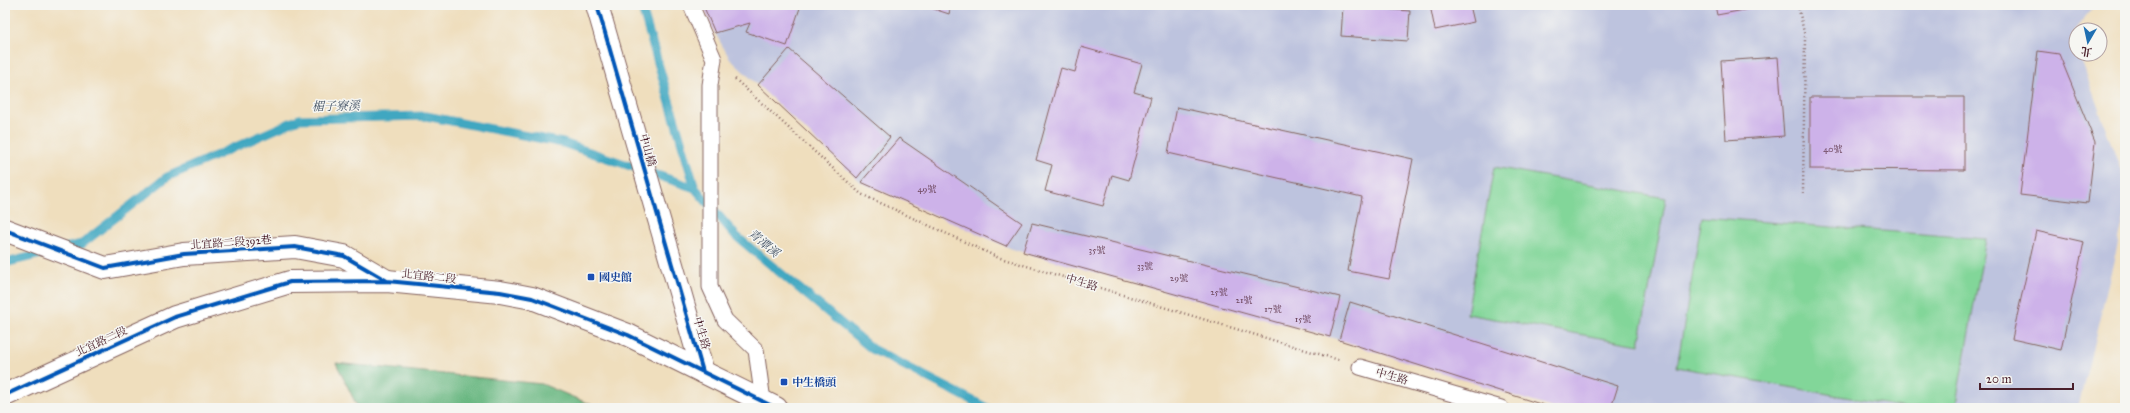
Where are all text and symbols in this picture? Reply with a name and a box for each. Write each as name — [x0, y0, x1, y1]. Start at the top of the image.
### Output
north arrow — [2068, 22, 2108, 62]
text: 北 — [2080, 44, 2093, 59]
water label: 楣子寮溪 — [312, 99, 362, 113]
street label: 中山橋 — [637, 132, 658, 168]
house number: 40號 — [1823, 143, 1843, 154]
house number: 49號 — [918, 183, 936, 194]
water label: 青潭溪 — [746, 226, 784, 261]
street label: 北宜路二段392巷 — [190, 233, 272, 252]
house number: 35號 — [1089, 244, 1105, 255]
house number: 33號 — [1137, 260, 1153, 271]
street label: 北宜路二段 — [401, 267, 457, 286]
place label: 國史館 — [599, 271, 632, 284]
street label: 中生路 — [1064, 271, 1100, 294]
marker: 國史館 — [586, 272, 596, 282]
house number: 29號 — [1170, 272, 1188, 283]
house number: 25號 — [1210, 286, 1228, 297]
house number: 21號 — [1236, 294, 1253, 305]
house number: 17號 — [1264, 303, 1282, 314]
house number: 15號 — [1295, 313, 1311, 324]
street label: 中生路 — [691, 315, 712, 351]
street label: 北宜路二段 — [74, 324, 129, 359]
scale bar — [1980, 365, 2073, 391]
street label: 中生路 — [1374, 366, 1410, 387]
text: 20 m — [1986, 372, 2012, 386]
place label: 中生橋頭 — [792, 376, 836, 389]
marker: 中生橋頭 — [779, 377, 789, 387]

